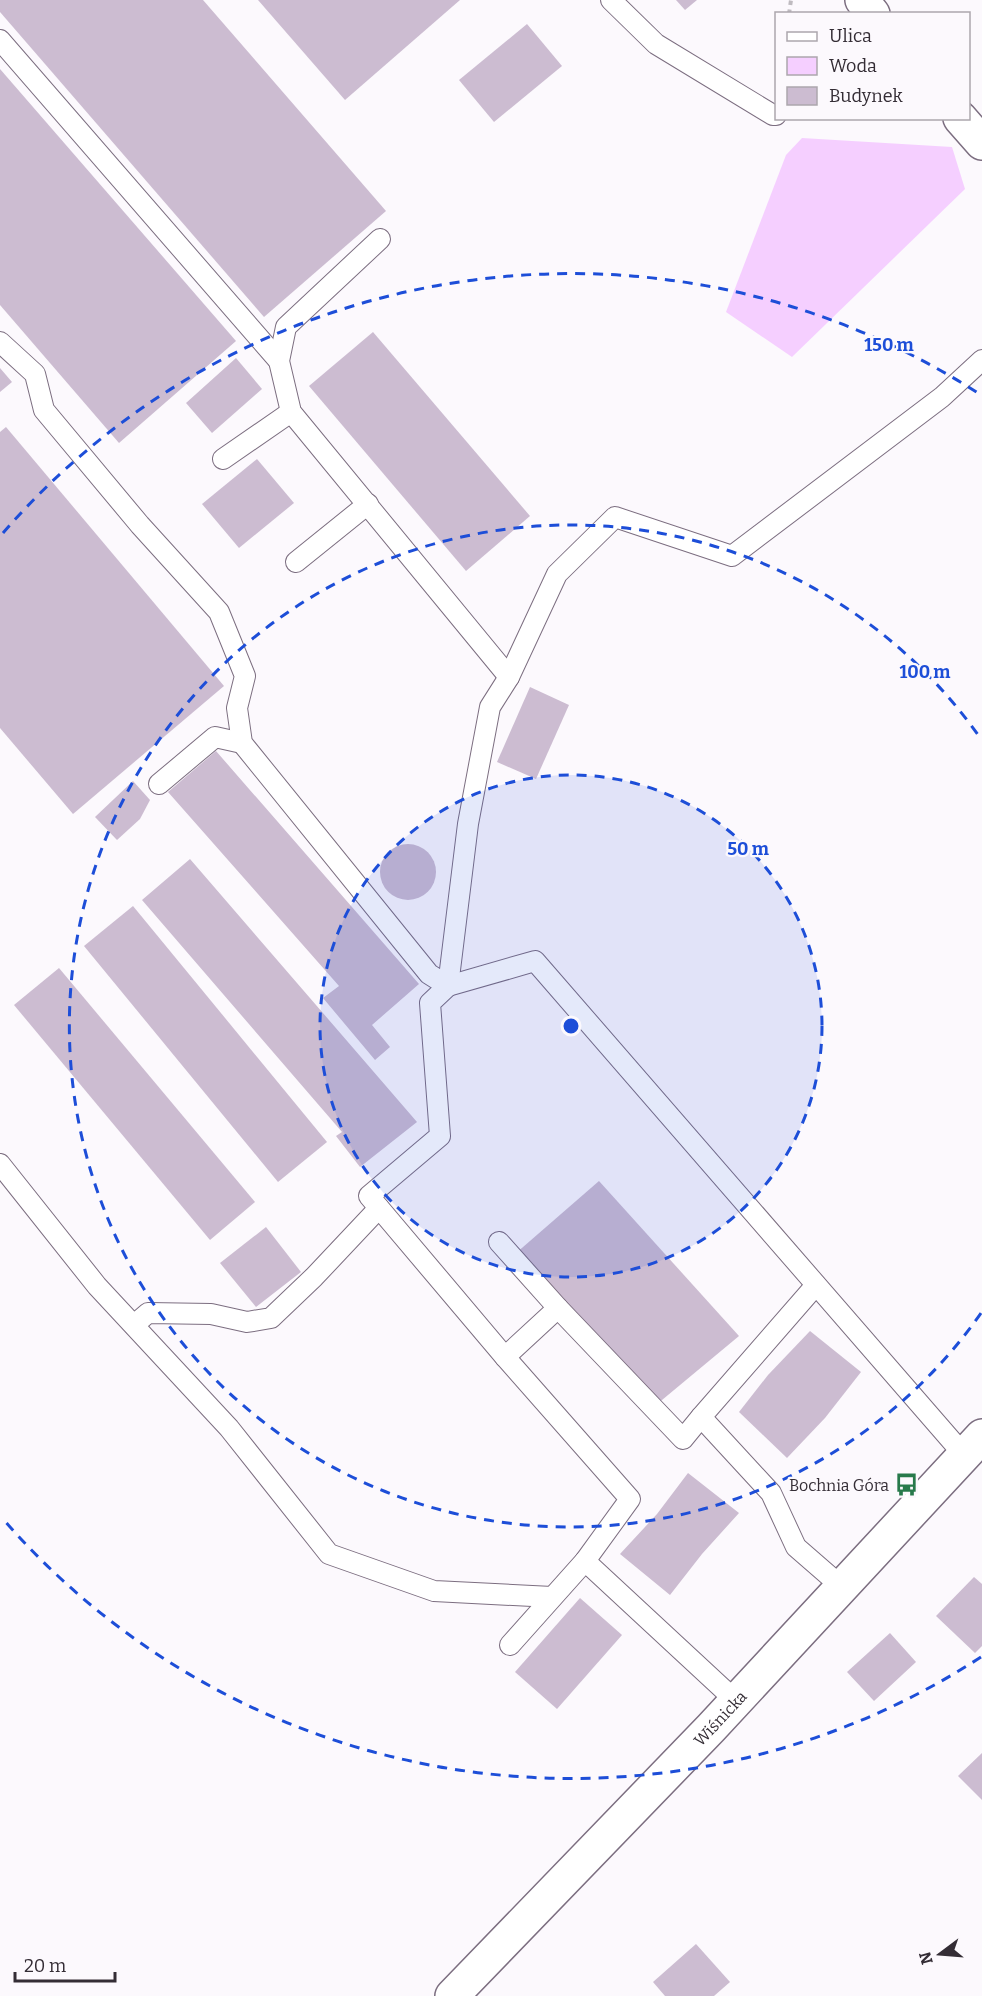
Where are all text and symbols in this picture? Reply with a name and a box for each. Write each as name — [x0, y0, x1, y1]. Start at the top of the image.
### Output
legend — [775, 12, 970, 120]
text: Ulica — [829, 25, 872, 47]
text: Woda — [829, 55, 877, 77]
text: Budynek — [829, 85, 904, 107]
text: 150 m — [864, 334, 914, 356]
text: 100 m — [899, 661, 951, 683]
text: 50 m — [727, 838, 769, 860]
centre of rings — [561, 1016, 581, 1036]
bus stop icon: Bochnia Góra — [894, 1472, 920, 1498]
place label: Bochnia Góra — [789, 1476, 889, 1495]
street label: Wiśnicka — [690, 1687, 751, 1750]
north arrow — [910, 1924, 970, 1984]
scale bar — [15, 1945, 116, 1983]
text: N — [915, 1949, 937, 1967]
text: 20 m — [24, 1955, 66, 1977]

